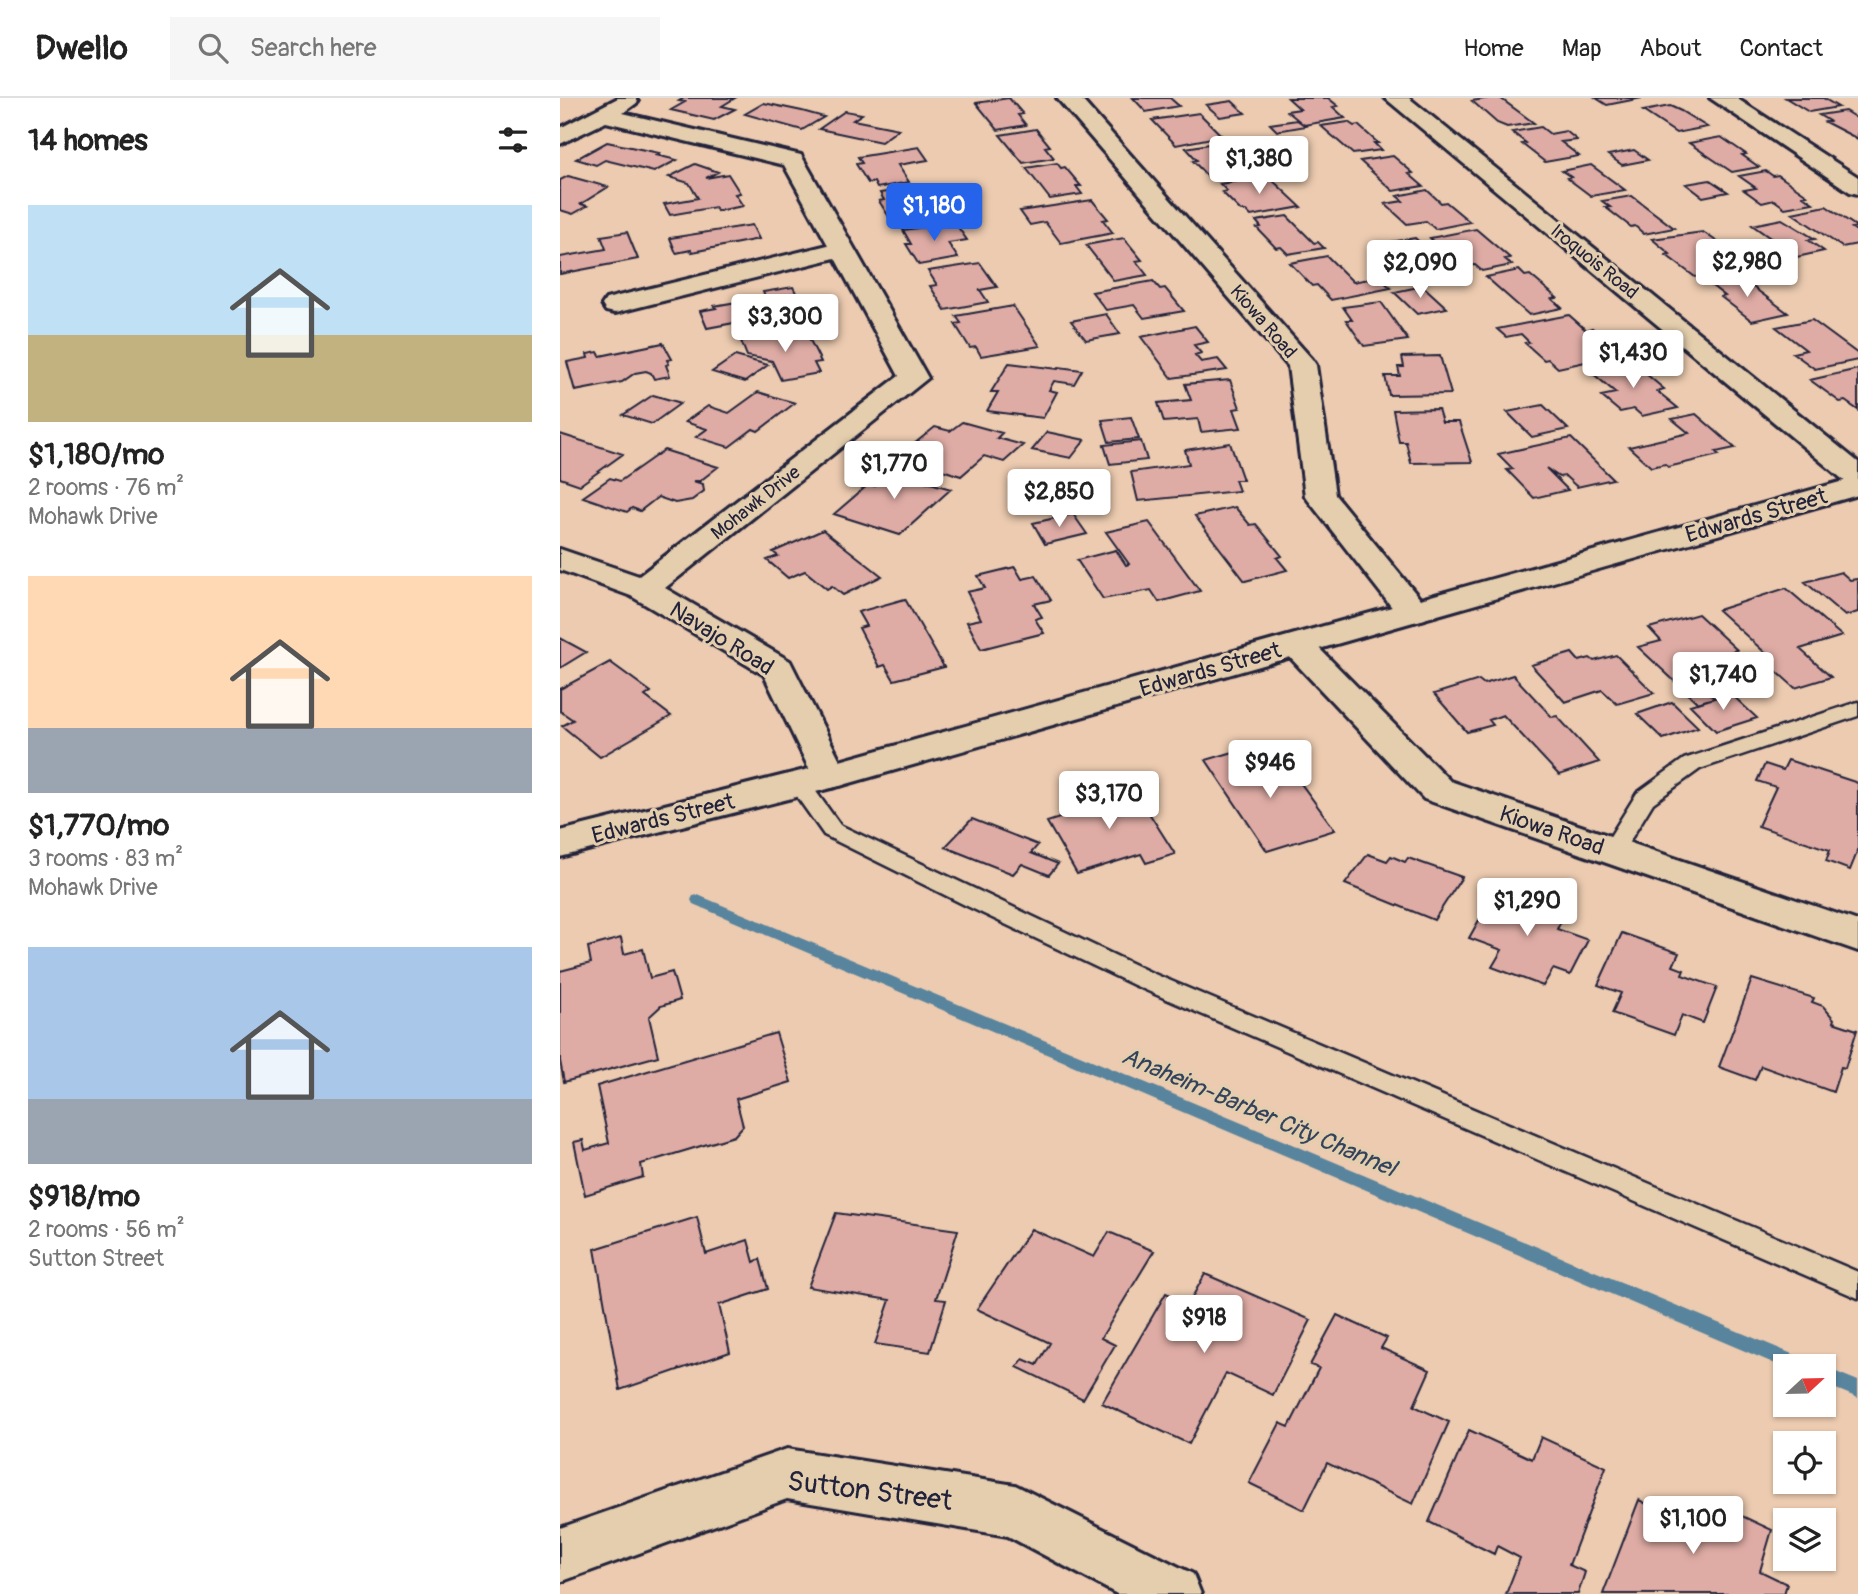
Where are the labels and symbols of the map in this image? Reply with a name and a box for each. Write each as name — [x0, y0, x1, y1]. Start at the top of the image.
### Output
pin: $1,380 — [1202, 136, 1316, 196]
pin: $1,180 — [877, 184, 991, 243]
street label: Iroquois Road — [1546, 219, 1643, 304]
pin: $2,090 — [1363, 240, 1477, 300]
pin: $2,980 — [1690, 240, 1804, 299]
street label: Kiowa Road — [1225, 280, 1302, 363]
pin: $3,300 — [728, 294, 842, 354]
pin: $1,430 — [1576, 330, 1690, 390]
pin: $1,770 — [837, 442, 951, 501]
street label: Mohawk Drive — [706, 460, 806, 545]
pin: $2,850 — [1002, 470, 1116, 529]
street label: Edwards Street — [1682, 481, 1831, 550]
street label: Navajo Road — [664, 595, 779, 682]
street label: Edwards Street — [1136, 635, 1285, 704]
pin: $1,740 — [1666, 652, 1780, 712]
pin: $946 — [1229, 740, 1311, 800]
pin: $3,170 — [1052, 772, 1166, 831]
street label: Edwards Street — [589, 787, 738, 850]
street label: Kiowa Road — [1496, 799, 1608, 862]
pin: $1,290 — [1470, 878, 1584, 938]
water label: Anaheim-Barber City Channel — [1117, 1042, 1402, 1184]
pin: $918 — [1163, 1296, 1245, 1355]
north arrow — [1773, 1354, 1836, 1418]
street label: Sutton Street — [786, 1464, 955, 1519]
pin: $1,100 — [1636, 1496, 1750, 1556]

